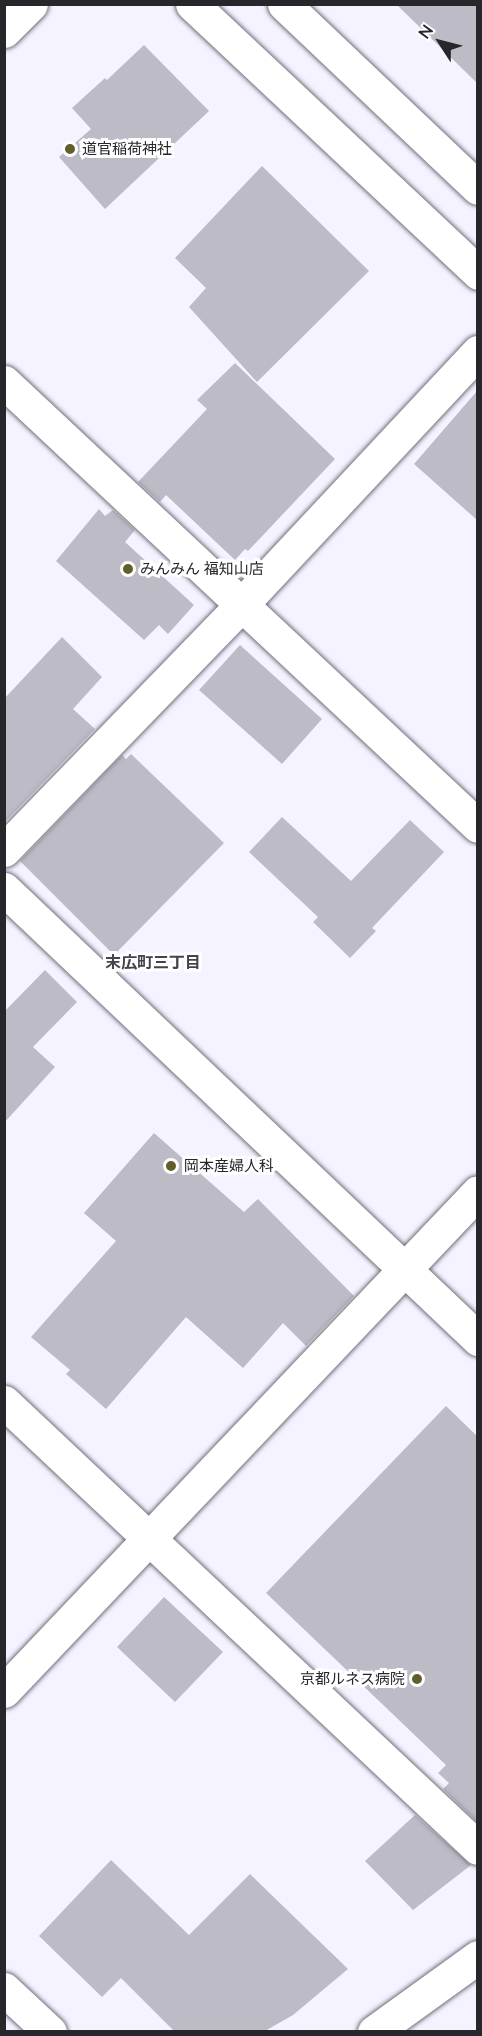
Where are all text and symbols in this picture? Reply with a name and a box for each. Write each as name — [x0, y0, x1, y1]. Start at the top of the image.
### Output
north arrow — [410, 12, 470, 72]
text: N — [414, 21, 436, 42]
place label: 道官稲荷神社 — [82, 140, 172, 158]
marker: 道官稲荷神社 — [63, 142, 77, 156]
place label: みんみん 福知山店 — [140, 560, 264, 578]
marker: みんみん 福知山店 — [121, 562, 135, 576]
district label: 末広町三丁目 — [105, 952, 201, 972]
marker: 岡本産婦人科 — [162, 1157, 180, 1175]
place label: 岡本産婦人科 — [184, 1157, 274, 1175]
place label: 京都ルネス病院 — [300, 1670, 405, 1688]
marker: 京都ルネス病院 — [410, 1672, 424, 1686]

